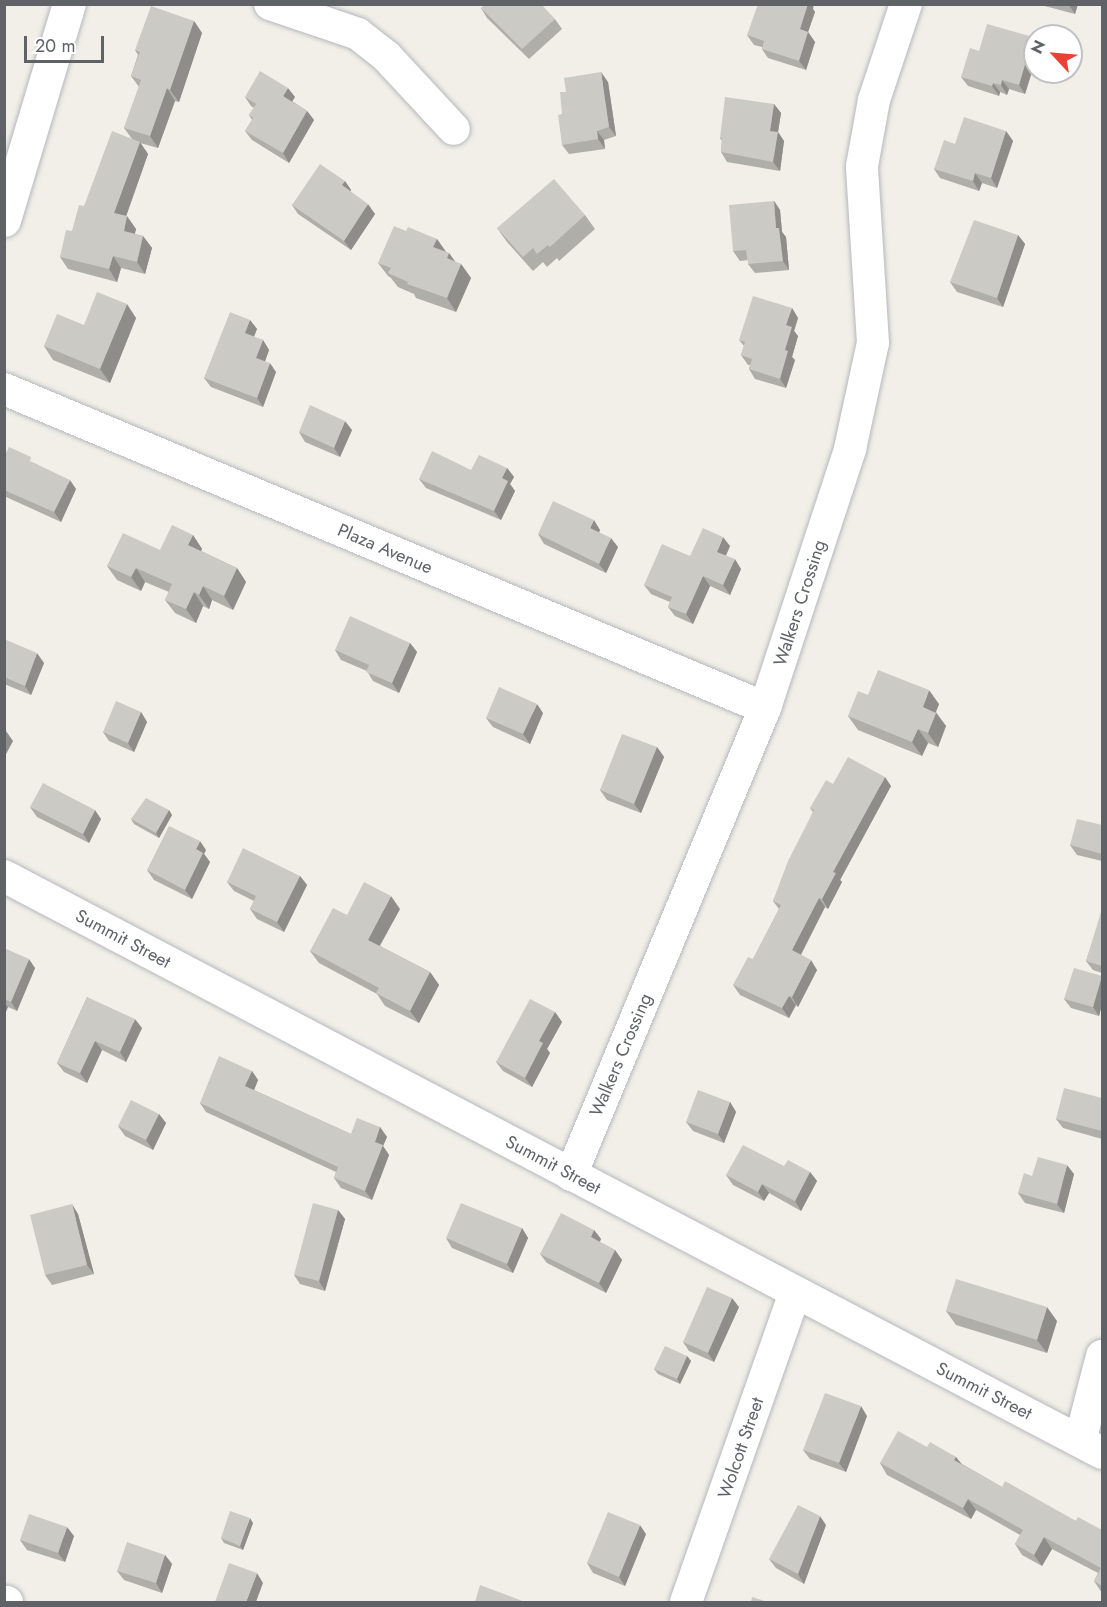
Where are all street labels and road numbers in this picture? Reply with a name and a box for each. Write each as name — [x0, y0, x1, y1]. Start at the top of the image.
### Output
street label: Plaza Avenue — [334, 519, 436, 579]
street label: Walkers Crossing — [769, 537, 831, 669]
street label: Summit Street — [72, 905, 174, 973]
street label: Walkers Crossing — [585, 990, 657, 1120]
street label: Summit Street — [502, 1131, 604, 1199]
street label: Summit Street — [932, 1358, 1036, 1424]
street label: Wolcott Street — [714, 1394, 768, 1502]

